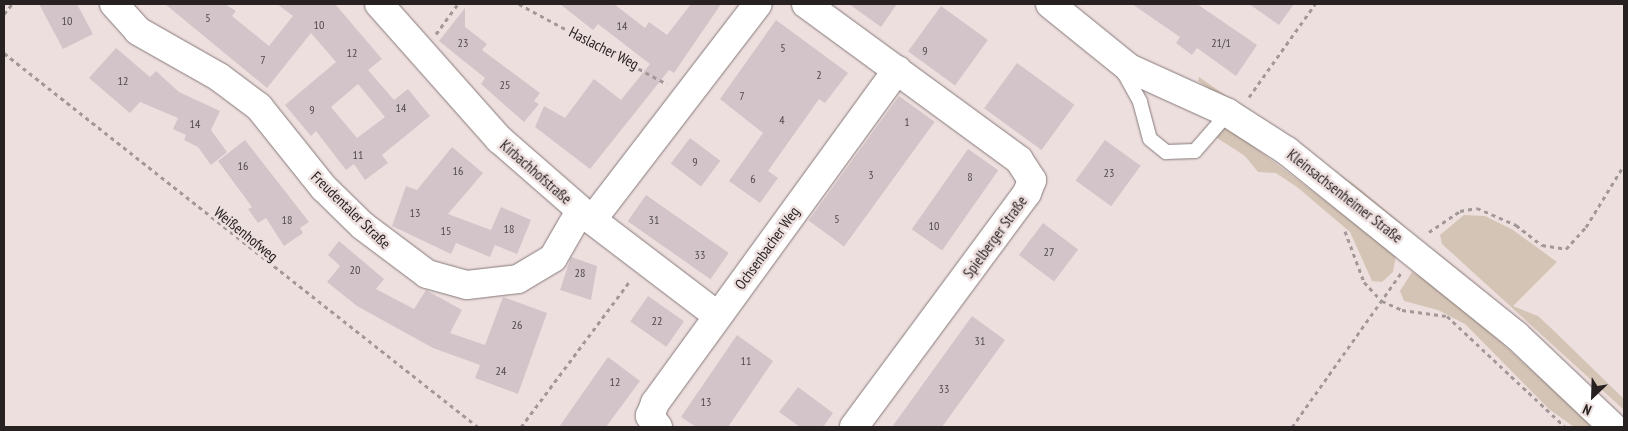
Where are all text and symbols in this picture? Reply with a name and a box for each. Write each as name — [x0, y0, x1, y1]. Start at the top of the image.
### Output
house number: 5 — [205, 11, 211, 25]
house number: 10 — [62, 14, 72, 28]
house number: 10 — [314, 18, 324, 32]
house number: 14 — [617, 19, 627, 33]
street label: Haslacher Weg — [566, 23, 642, 73]
house number: 23 — [458, 36, 468, 50]
house number: 21/1 — [1211, 36, 1231, 50]
house number: 5 — [780, 41, 786, 55]
house number: 9 — [922, 44, 928, 58]
house number: 12 — [347, 46, 357, 60]
house number: 7 — [260, 53, 266, 67]
house number: 2 — [816, 68, 822, 82]
house number: 12 — [118, 74, 128, 88]
house number: 25 — [500, 78, 510, 92]
house number: 7 — [739, 89, 745, 103]
house number: 14 — [396, 101, 406, 115]
house number: 9 — [309, 103, 315, 117]
house number: 4 — [779, 113, 785, 127]
house number: 1 — [904, 115, 910, 129]
house number: 14 — [190, 117, 200, 131]
street label: Kirbachhofstraße — [497, 136, 575, 208]
street label: Kleinsachsenheimer Straße — [1284, 145, 1406, 247]
house number: 11 — [353, 148, 363, 162]
house number: 9 — [692, 155, 698, 169]
house number: 16 — [238, 159, 248, 173]
house number: 16 — [453, 164, 463, 178]
house number: 23 — [1104, 166, 1114, 180]
street label: Freudentaler Straße — [308, 168, 394, 252]
house number: 3 — [868, 168, 874, 182]
house number: 8 — [967, 170, 973, 184]
house number: 6 — [750, 172, 756, 186]
street label: Spielberger Straße — [959, 193, 1031, 281]
street label: Weißenhofweg — [210, 203, 282, 265]
street label: Ochsenbacher Weg — [731, 203, 803, 293]
house number: 13 — [410, 206, 420, 220]
house number: 5 — [834, 212, 840, 226]
house number: 18 — [282, 213, 292, 227]
house number: 31 — [649, 213, 659, 227]
house number: 10 — [929, 219, 939, 233]
house number: 18 — [504, 222, 514, 236]
house number: 15 — [441, 224, 451, 238]
house number: 27 — [1044, 245, 1054, 259]
house number: 33 — [695, 248, 705, 262]
house number: 20 — [350, 263, 360, 277]
house number: 28 — [575, 266, 585, 280]
house number: 22 — [652, 314, 662, 328]
house number: 26 — [512, 318, 522, 332]
house number: 31 — [975, 334, 985, 348]
house number: 11 — [741, 354, 751, 368]
house number: 24 — [496, 364, 506, 378]
north arrow — [1568, 371, 1618, 421]
house number: 12 — [610, 375, 620, 389]
house number: 33 — [939, 382, 949, 396]
house number: 13 — [701, 395, 711, 409]
text: N — [1580, 400, 1594, 419]

